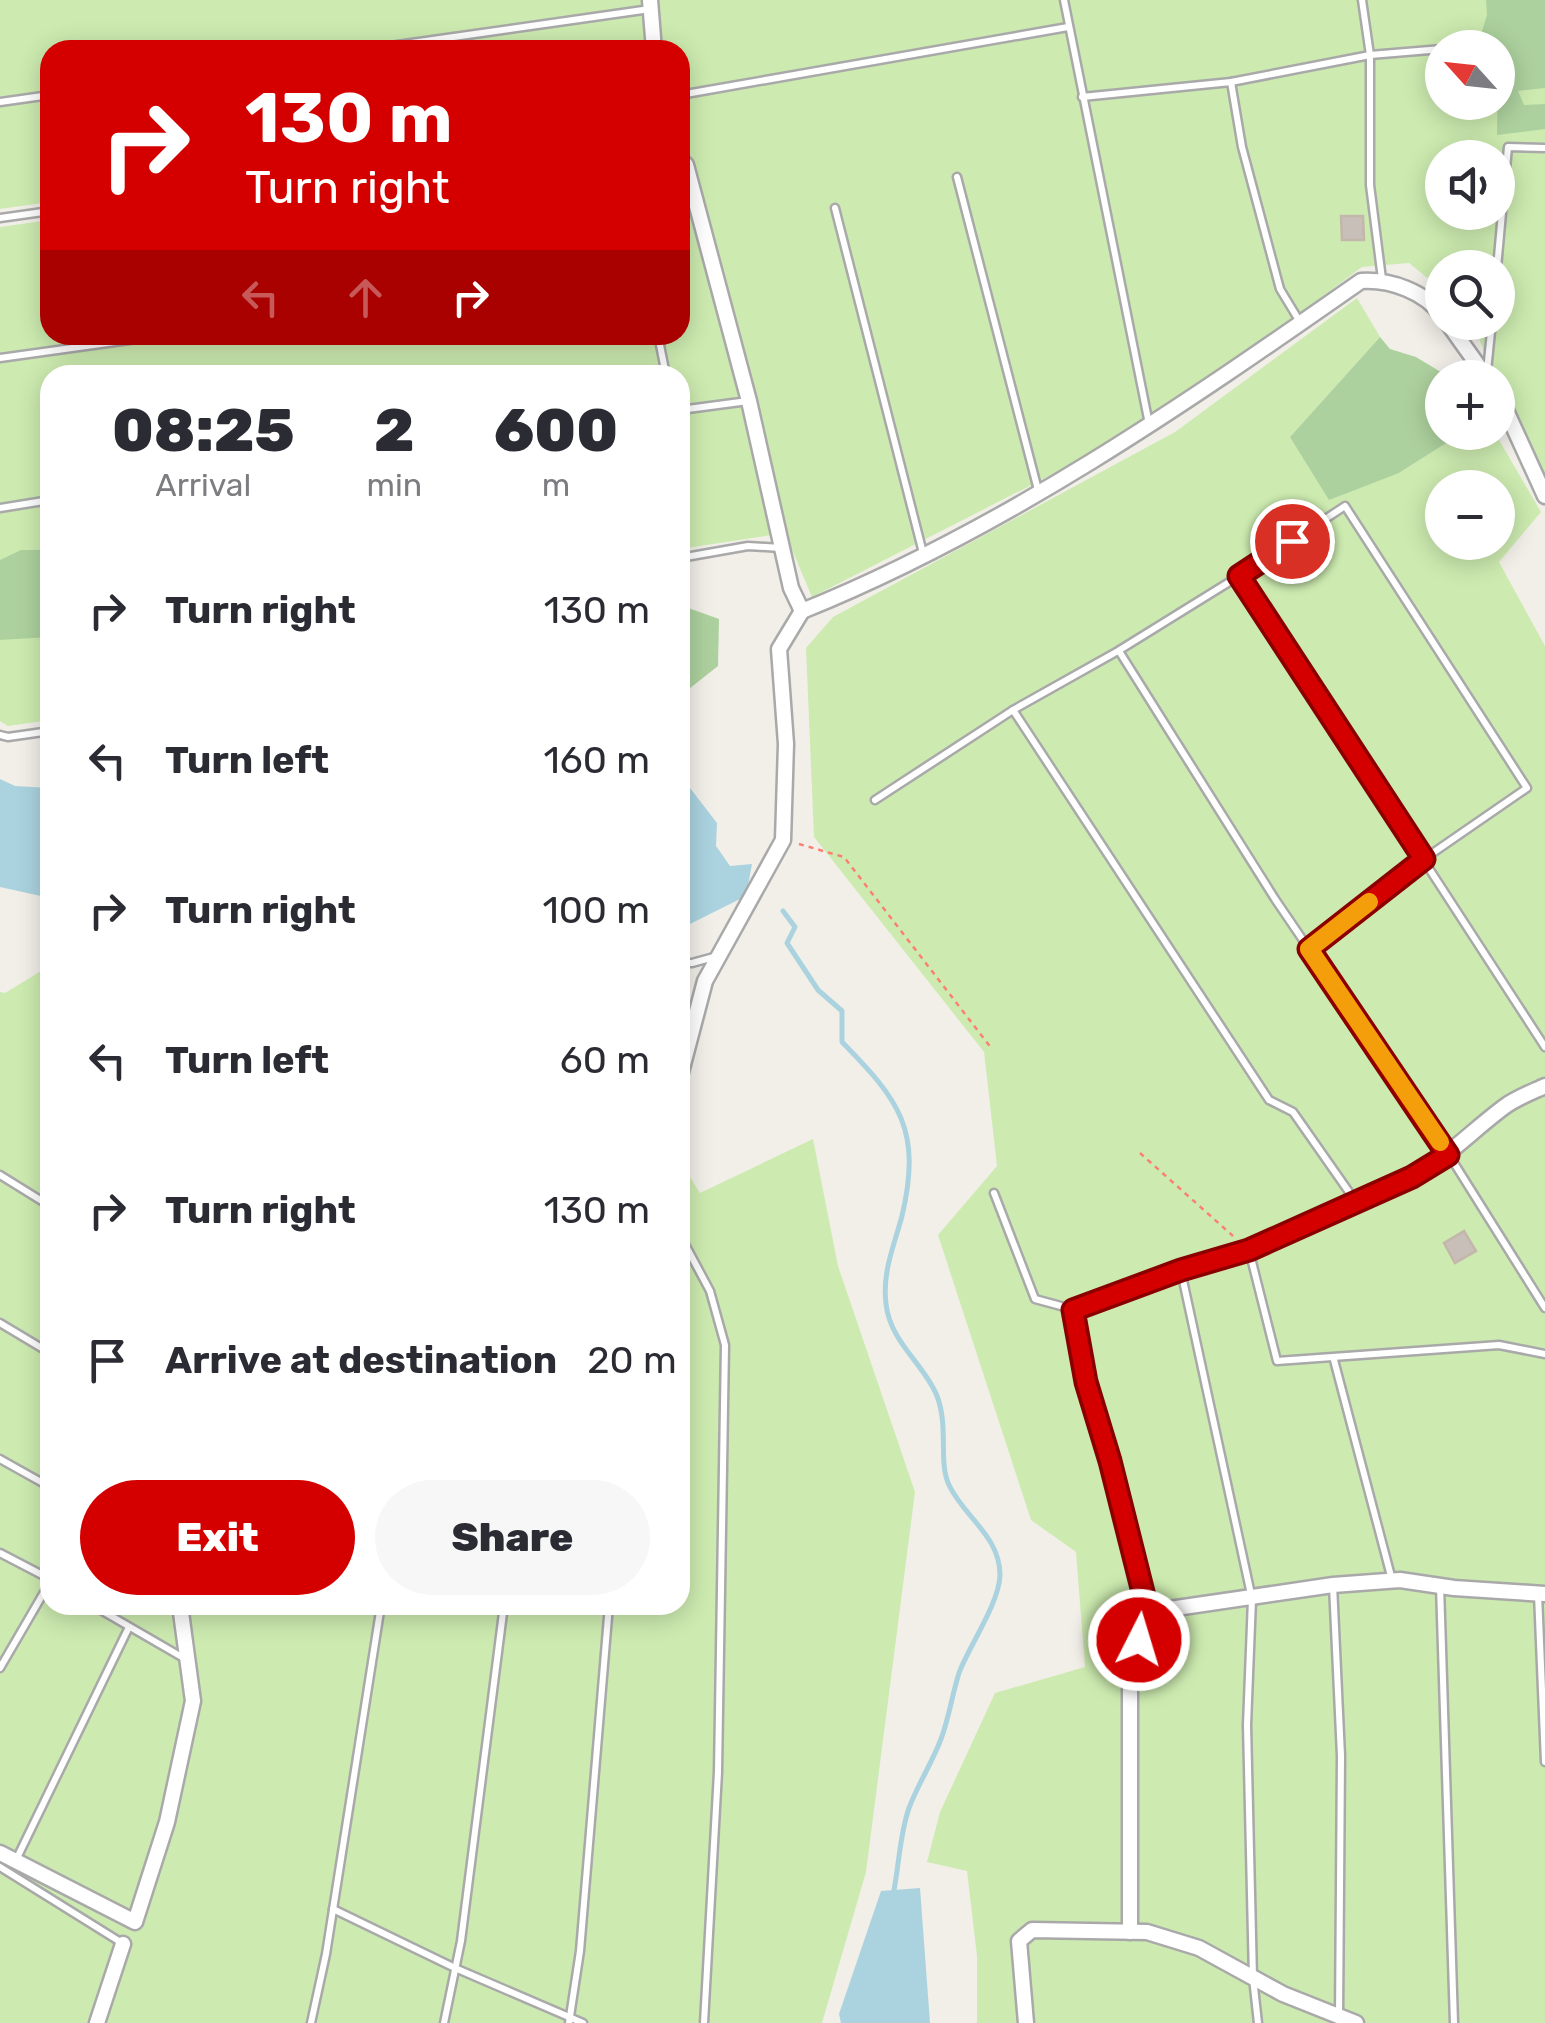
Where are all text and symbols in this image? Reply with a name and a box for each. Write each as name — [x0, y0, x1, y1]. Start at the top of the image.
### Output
north arrow — [1425, 30, 1515, 120]
map controls — [1425, 30, 1515, 560]
text: 130 m — [245, 77, 453, 160]
icon: right — [80, 80, 210, 210]
button: sound — [1425, 140, 1515, 230]
text: Turn right — [245, 161, 449, 214]
button: search — [1425, 250, 1515, 340]
icon: left — [233, 270, 288, 325]
icon: ahead — [338, 270, 393, 325]
icon: right — [443, 270, 498, 325]
button: + — [1425, 360, 1515, 450]
text: 08:25 — [112, 395, 295, 466]
text: 2 — [374, 395, 415, 466]
text: 600 — [494, 395, 618, 466]
text: Arrival — [155, 466, 251, 504]
text: min — [366, 466, 422, 504]
text: m — [542, 466, 570, 504]
button: − — [1425, 470, 1515, 560]
pin — [1250, 499, 1335, 584]
icon: arrive — [1265, 514, 1320, 569]
icon: right — [80, 583, 135, 638]
text: Turn right — [165, 587, 356, 633]
text: 130 m — [544, 587, 650, 633]
icon: left — [80, 733, 135, 788]
text: Turn left — [165, 737, 329, 783]
text: 160 m — [544, 737, 650, 783]
icon: right — [80, 883, 135, 938]
text: Turn right — [165, 887, 356, 933]
text: 100 m — [542, 887, 650, 933]
icon: left — [80, 1033, 135, 1088]
text: Turn left — [165, 1037, 329, 1083]
text: 60 m — [560, 1037, 650, 1083]
icon: right — [80, 1183, 135, 1238]
text: Turn right — [165, 1187, 356, 1233]
text: 130 m — [544, 1187, 650, 1233]
icon: arrive — [80, 1333, 135, 1388]
text: Arrive at destination — [165, 1337, 557, 1383]
text: 20 m — [587, 1337, 677, 1383]
button: Exit — [80, 1480, 355, 1595]
button: Share — [375, 1480, 650, 1595]
position arrow — [1087, 1588, 1191, 1692]

